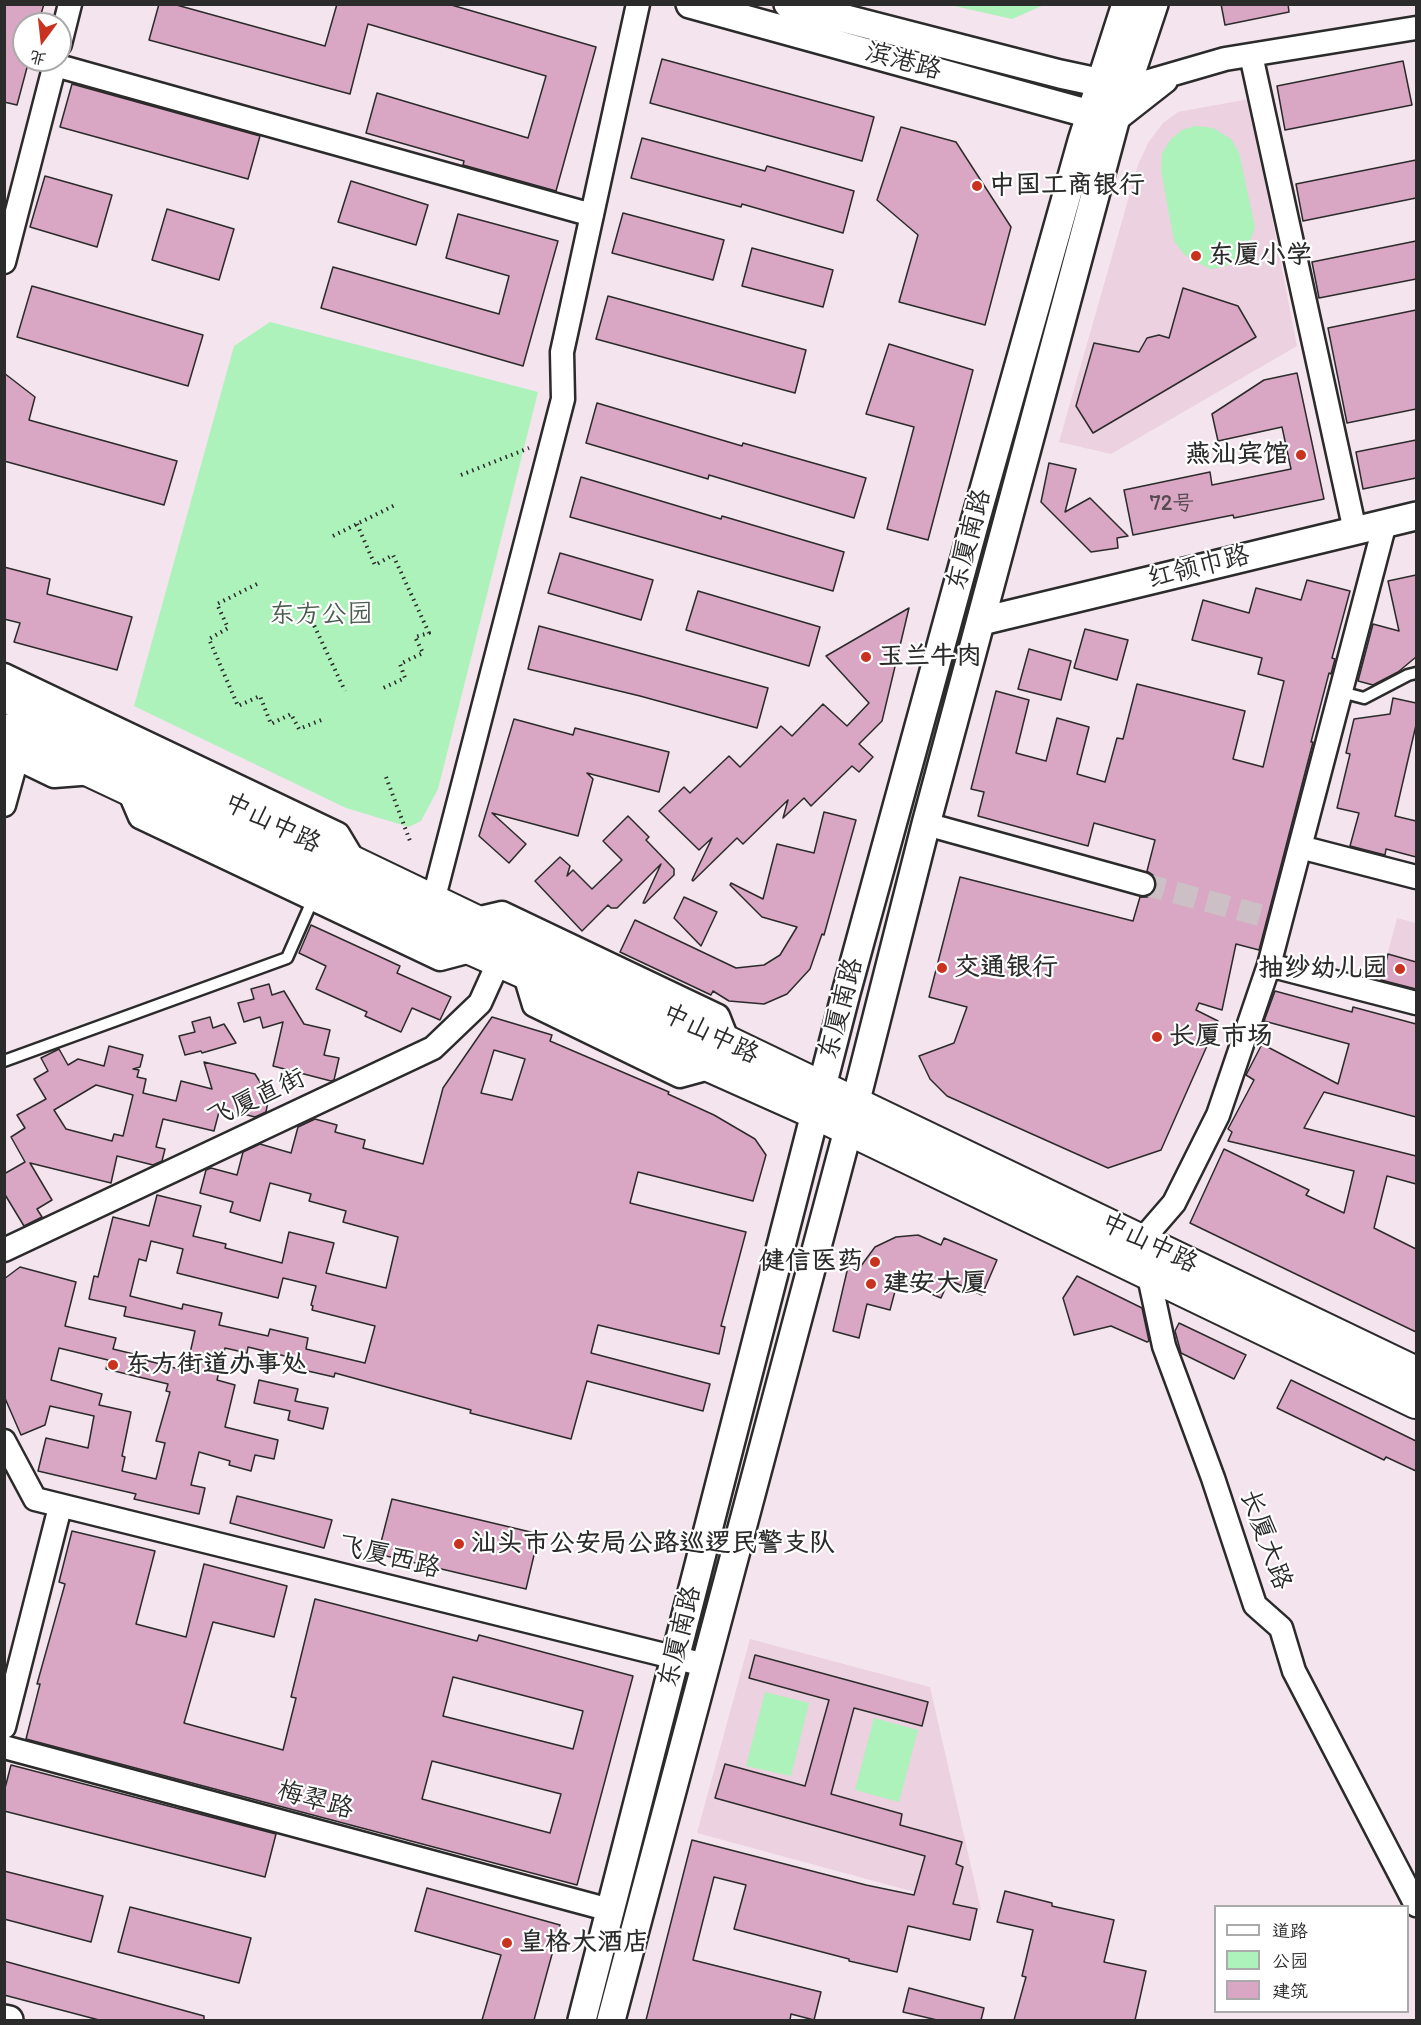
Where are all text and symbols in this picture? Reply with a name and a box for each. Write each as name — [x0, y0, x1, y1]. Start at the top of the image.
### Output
north arrow — [12, 12, 72, 72]
street label: 滨港路 — [861, 37, 945, 87]
text: 北 — [28, 47, 48, 69]
place label: 中国工商银行 — [989, 170, 1145, 202]
marker: 中国工商银行 — [970, 179, 984, 193]
place label: 东厦小学 — [1208, 240, 1312, 272]
marker: 东厦小学 — [1189, 249, 1203, 263]
place label: 燕汕宾馆 — [1185, 439, 1289, 471]
marker: 燕汕宾馆 — [1294, 448, 1308, 462]
street label: 东厦南路 — [941, 486, 999, 594]
house number: 72号 — [1150, 491, 1194, 517]
street label: 红领巾路 — [1145, 540, 1253, 596]
park label: 东方公园 — [269, 599, 373, 631]
place label: 玉兰牛肉 — [878, 641, 982, 673]
marker: 玉兰牛肉 — [859, 650, 873, 664]
street label: 中山中路 — [218, 787, 326, 861]
place label: 交通银行 — [954, 952, 1058, 984]
place label: 抽纱幼儿园 — [1258, 953, 1388, 985]
street label: 东厦南路 — [813, 955, 871, 1063]
marker: 交通银行 — [935, 961, 949, 975]
marker: 抽纱幼儿园 — [1393, 962, 1407, 976]
street label: 中山中路 — [656, 998, 764, 1072]
place label: 长厦市场 — [1169, 1021, 1273, 1053]
marker: 长厦市场 — [1150, 1030, 1164, 1044]
street label: 飞厦直街 — [203, 1063, 311, 1135]
street label: 中山中路 — [1095, 1207, 1203, 1281]
place label: 健信医药 — [759, 1246, 863, 1278]
marker: 健信医药 — [868, 1255, 882, 1269]
place label: 建安大厦 — [883, 1268, 987, 1300]
marker: 建安大厦 — [864, 1277, 878, 1291]
place label: 东方街道办事处 — [125, 1349, 307, 1381]
marker: 东方街道办事处 — [106, 1358, 120, 1372]
street label: 长厦大路 — [1233, 1486, 1297, 1594]
place label: 汕头市公安局公路巡逻民警支队 — [471, 1528, 835, 1560]
street label: 飞厦西路 — [335, 1530, 443, 1586]
marker: 汕头市公安局公路巡逻民警支队 — [452, 1537, 466, 1551]
street label: 东厦南路 — [653, 1583, 709, 1691]
street label: 梅翠路 — [273, 1776, 357, 1826]
legend — [1214, 1905, 1409, 2013]
text: 道路 — [1272, 1920, 1308, 1942]
place label: 皇格大酒店 — [519, 1927, 649, 1959]
marker: 皇格大酒店 — [500, 1936, 514, 1950]
text: 公园 — [1272, 1950, 1308, 1972]
text: 建筑 — [1272, 1980, 1308, 2002]

